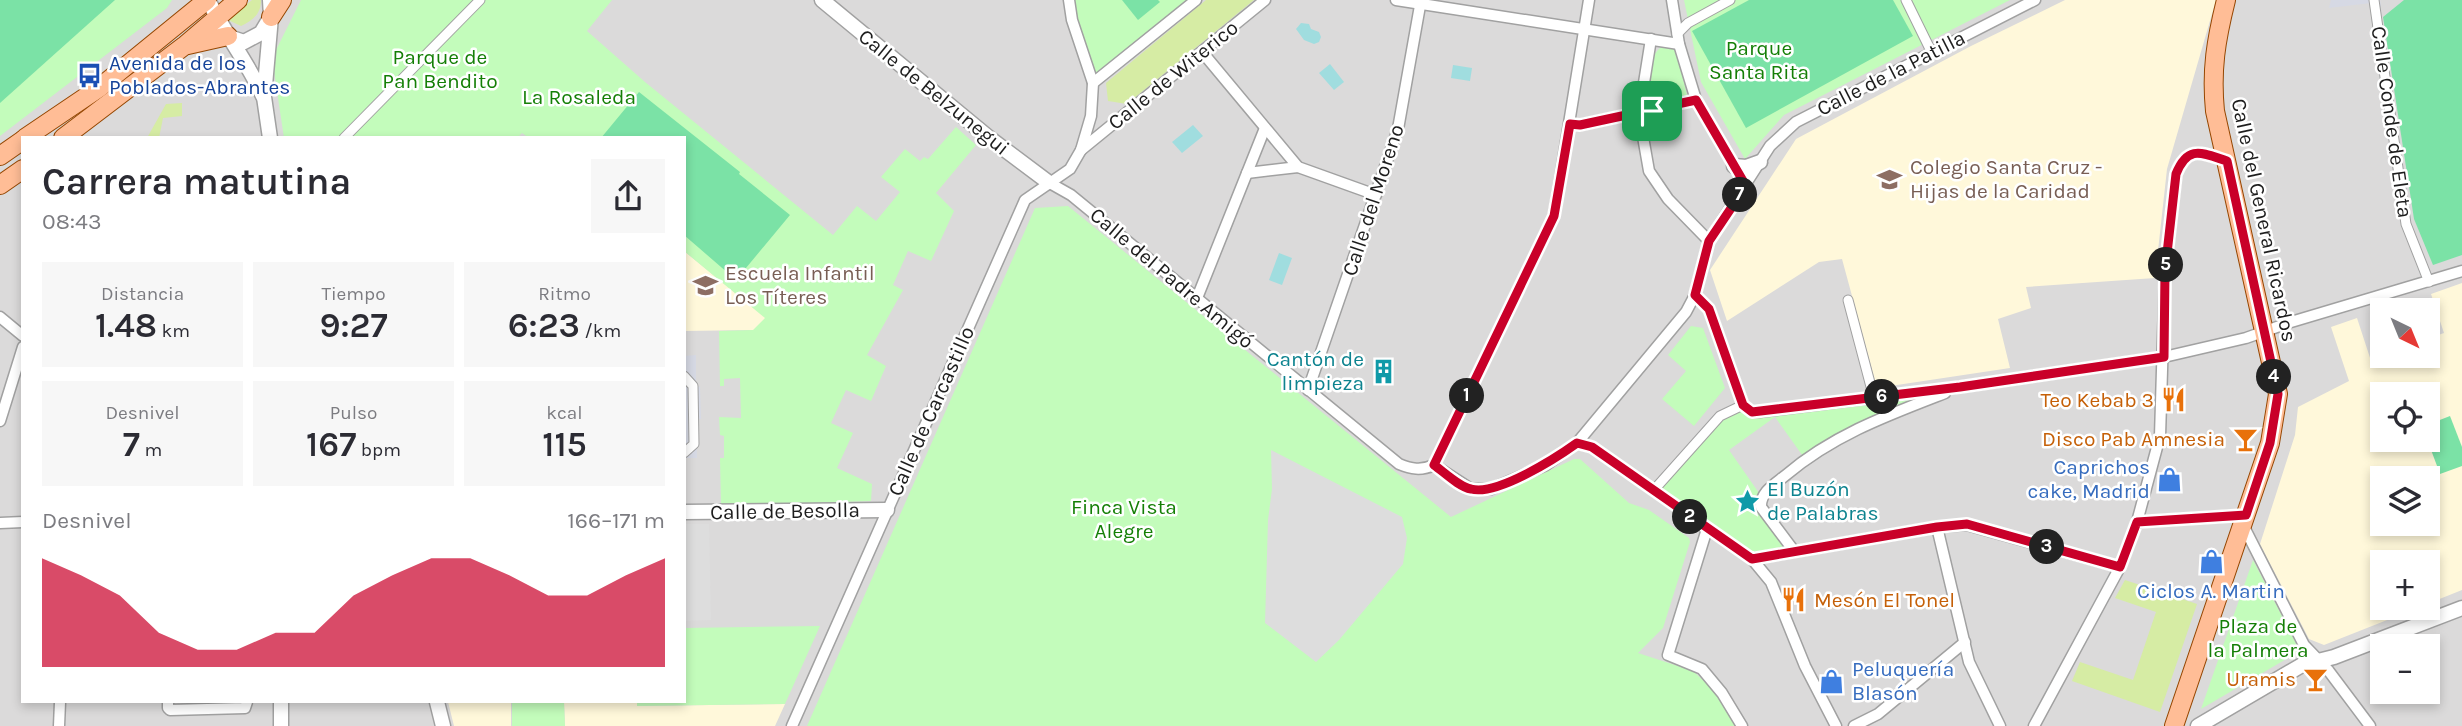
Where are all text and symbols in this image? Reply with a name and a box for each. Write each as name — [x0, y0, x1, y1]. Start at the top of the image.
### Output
street label: Calle de Witerico — [1103, 15, 1243, 135]
street label: Calle de Belzunegui — [854, 24, 1014, 160]
street label: Calle de la Patilla — [1813, 25, 1969, 121]
street label: Calle Conde de Eleta — [2367, 25, 2417, 219]
park label: Parque Santa Rita — [1709, 36, 1809, 84]
park label: Parque de Pan Bendito — [382, 45, 498, 93]
place label: Avenida de los Poblados-Abrantes — [109, 51, 290, 99]
bus stop icon: Avenida de los Poblados-Abrantes — [75, 61, 103, 89]
pin — [1622, 81, 1682, 141]
park label: La Rosaleda — [522, 85, 636, 109]
icon: arrive — [1633, 92, 1671, 130]
street label: Calle del General Ricardos — [2226, 96, 2302, 344]
street label: Calle del Moreno — [1337, 121, 1409, 279]
place label: Colegio Santa Cruz - Hijas de la Caridad — [1910, 155, 2102, 203]
text: Carrera matutina — [42, 159, 351, 204]
button: share — [591, 159, 665, 233]
school or university icon: Colegio Santa Cruz - Hijas de la Caridad — [1876, 165, 1904, 193]
pin: 7 — [1722, 178, 1758, 212]
text: 7 — [1735, 183, 1744, 205]
street label: Calle del Padre Amigó — [1085, 202, 1259, 354]
text: 08:43 — [42, 208, 102, 235]
pin: 5 — [2148, 247, 2184, 282]
text: 5 — [2160, 253, 2171, 275]
place label: Escuela Infantil Los Títeres — [725, 261, 875, 309]
school or university icon: Escuela Infantil Los Títeres — [691, 271, 719, 299]
text: Distancia — [101, 283, 184, 305]
text: Tiempo — [321, 283, 386, 305]
text: Ritmo — [538, 283, 591, 305]
north arrow — [2370, 298, 2440, 368]
map controls — [2370, 298, 2440, 704]
text: 1.48 — [95, 305, 157, 346]
text: 9:27 — [319, 305, 388, 346]
text: 6:23 — [508, 305, 580, 346]
text: km — [157, 320, 190, 342]
text: /km — [580, 320, 621, 342]
street label: Calle de Carcastillo — [883, 323, 979, 499]
place label: Cantón de limpieza — [1267, 347, 1364, 395]
building icon: Cantón de limpieza — [1370, 357, 1398, 385]
pin: 4 — [2256, 360, 2292, 394]
text: 4 — [2268, 365, 2279, 387]
pin: 1 — [1450, 378, 1484, 414]
pin: 6 — [1864, 380, 1899, 414]
button: locate — [2370, 382, 2440, 452]
text: 1 — [1463, 384, 1470, 406]
text: 6 — [1876, 385, 1887, 407]
restaurant icon: Teo Kebab 3 — [2160, 386, 2188, 414]
place label: Teo Kebab 3 — [2040, 388, 2154, 412]
text: Desnivel — [105, 402, 180, 424]
text: Pulso — [330, 402, 377, 424]
text: kcal — [546, 402, 583, 424]
text: 7 — [123, 424, 140, 465]
text: 167 — [306, 424, 356, 465]
text: 115 — [542, 424, 587, 465]
bar icon: Disco Pab Amnesia — [2231, 425, 2259, 453]
place label: Disco Pab Amnesia — [2042, 427, 2225, 451]
text: m — [140, 439, 162, 461]
text: bpm — [356, 439, 401, 461]
place label: Caprichos cake, Madrid — [2028, 455, 2150, 503]
shop icon: Caprichos cake, Madrid — [2156, 465, 2184, 493]
button: layers — [2370, 466, 2440, 536]
place label: El Buzón de Palabras — [1767, 477, 1878, 525]
place icon: El Buzón de Palabras — [1733, 487, 1761, 515]
park label: Finca Vista Alegre — [1071, 495, 1177, 543]
street label: Calle de Besolla — [710, 498, 860, 524]
pin: 2 — [1672, 500, 1708, 534]
text: 2 — [1684, 505, 1695, 527]
text: Desnivel — [42, 507, 132, 534]
text: 166–171 m — [567, 507, 665, 534]
pin: 3 — [2030, 530, 2064, 564]
text: 3 — [2041, 535, 2052, 557]
shop icon: Ciclos A. Martin — [2197, 548, 2225, 576]
button: + — [2370, 550, 2440, 620]
place label: Ciclos A. Martin — [2137, 579, 2285, 603]
restaurant icon: Mesón El Tonel — [1780, 586, 1808, 614]
place label: Mesón El Tonel — [1814, 588, 1955, 612]
park label: Plaza de la Palmera — [2207, 614, 2309, 662]
button: − — [2370, 634, 2440, 704]
place label: Peluquería Blasón — [1852, 657, 1954, 705]
bar icon: Uramis — [2302, 665, 2330, 693]
shop icon: Peluquería Blasón — [1818, 667, 1846, 695]
place label: Uramis — [2226, 667, 2296, 691]

